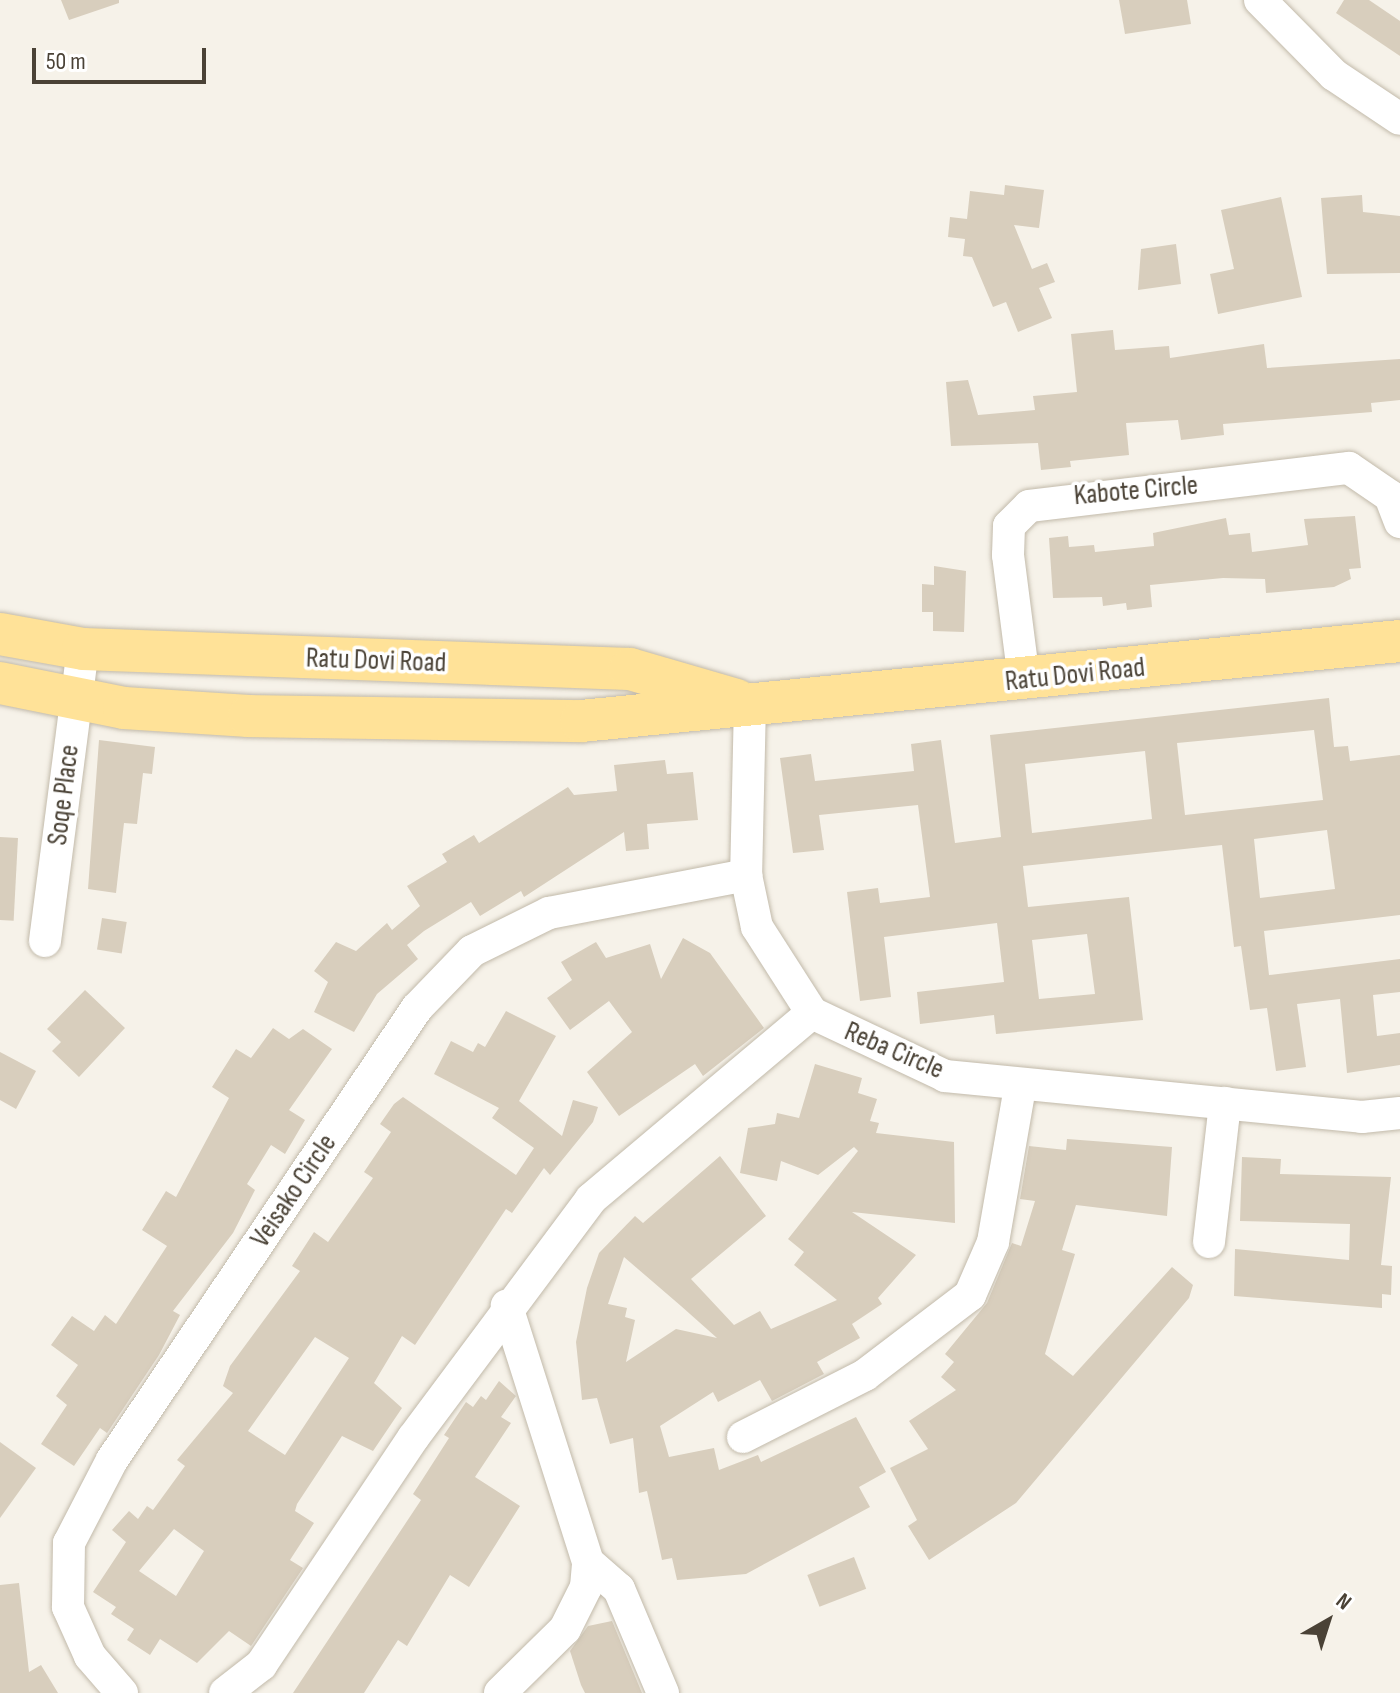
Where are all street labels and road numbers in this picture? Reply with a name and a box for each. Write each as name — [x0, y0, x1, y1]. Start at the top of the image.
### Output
street label: Kabote Circle — [1072, 469, 1200, 513]
street label: Ratu Dovi Road — [305, 642, 447, 680]
street label: Ratu Dovi Road — [1003, 651, 1147, 699]
street label: Soqe Place — [41, 743, 87, 847]
street label: Reba Circle — [839, 1015, 949, 1087]
street label: Veisako Circle — [244, 1128, 344, 1254]

